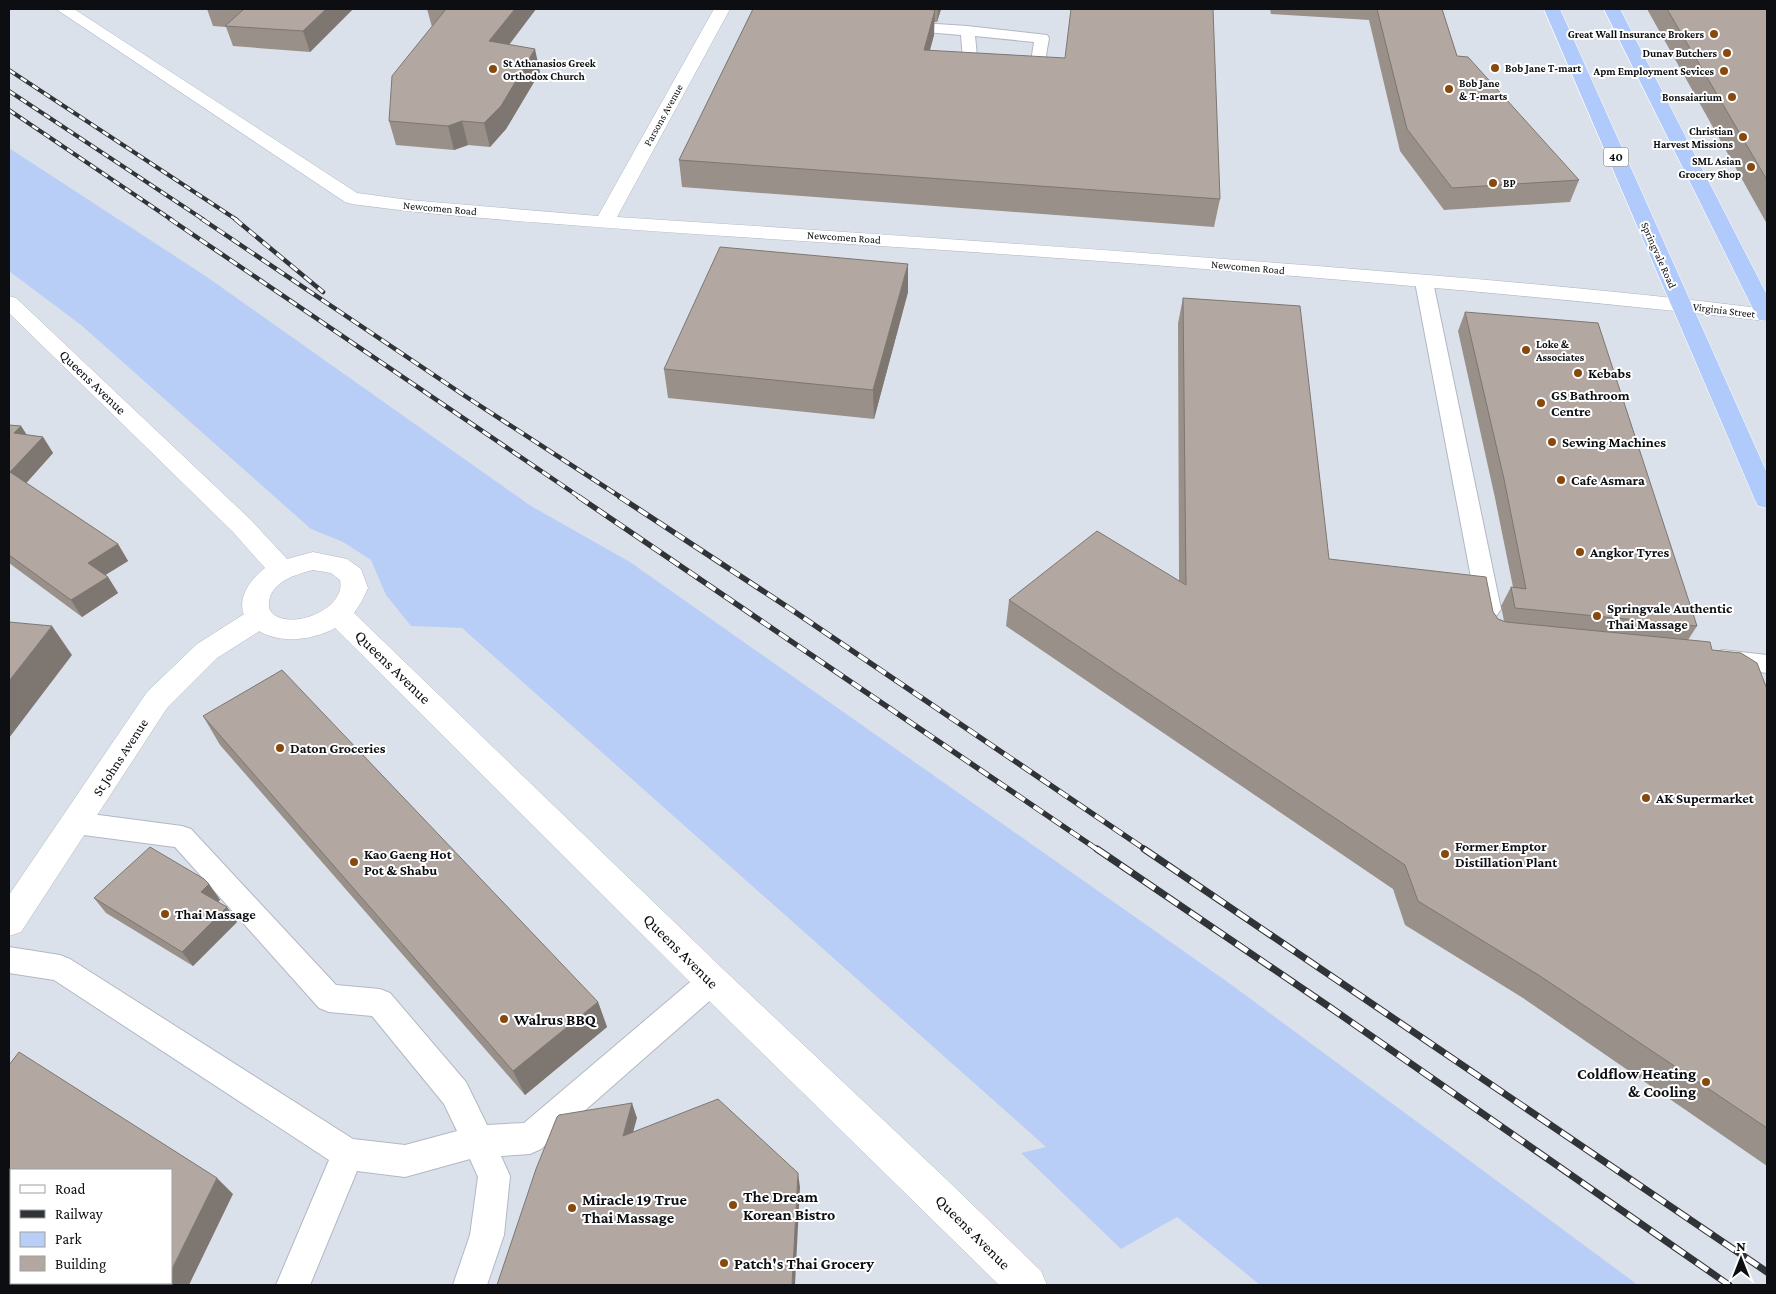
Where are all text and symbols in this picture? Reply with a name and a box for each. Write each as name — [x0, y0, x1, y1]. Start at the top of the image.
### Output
place label: Great Wall Insurance Brokers — [1568, 28, 1705, 40]
marker: Great Wall Insurance Brokers — [1708, 28, 1720, 40]
place label: Dunav Butchers — [1642, 47, 1718, 59]
marker: Dunav Butchers — [1721, 47, 1733, 59]
place label: St Athanasios Greek Orthodox Church — [503, 57, 597, 82]
marker: Bob Jane T-mart — [1489, 62, 1501, 74]
place label: Bob Jane T-mart — [1505, 62, 1581, 74]
marker: St Athanasios Greek Orthodox Church — [487, 63, 499, 75]
place label: Apm Employment Sevices — [1593, 65, 1715, 77]
marker: Apm Employment Sevices — [1718, 65, 1730, 77]
place label: Bob Jane & T-marts — [1459, 77, 1508, 102]
street label: Parsons Avenue — [641, 82, 685, 148]
marker: Bob Jane & T-marts — [1443, 83, 1455, 95]
place label: Bonsaiarium — [1662, 91, 1723, 103]
marker: Bonsaiarium — [1726, 91, 1738, 103]
place label: Christian Harvest Missions — [1653, 125, 1734, 150]
marker: Christian Harvest Missions — [1737, 131, 1749, 143]
road number: 40 — [1604, 148, 1628, 166]
place label: SML Asian Grocery Shop — [1679, 155, 1742, 180]
marker: SML Asian Grocery Shop — [1745, 161, 1757, 173]
marker: BP — [1487, 177, 1499, 189]
place label: BP — [1503, 177, 1516, 189]
street label: Newcomen Road — [403, 199, 478, 217]
street label: Springvale Road — [1638, 220, 1679, 291]
street label: Newcomen Road — [807, 228, 881, 246]
street label: Newcomen Road — [1211, 258, 1286, 276]
street label: Virginia Street — [1692, 300, 1756, 321]
place label: Loke & Associates — [1535, 338, 1585, 363]
marker: Loke & Associates — [1520, 344, 1532, 356]
street label: Queens Avenue — [57, 346, 129, 418]
place label: Kebabs — [1588, 365, 1631, 381]
marker: Kebabs — [1572, 367, 1584, 379]
place label: GS Bathroom Centre — [1551, 387, 1630, 419]
marker: GS Bathroom Centre — [1535, 397, 1547, 409]
place label: Sewing Machines — [1562, 434, 1666, 450]
marker: Sewing Machines — [1546, 436, 1558, 448]
place label: Cafe Asmara — [1571, 472, 1645, 488]
marker: Cafe Asmara — [1555, 474, 1567, 486]
place label: Angkor Tyres — [1589, 544, 1669, 560]
marker: Angkor Tyres — [1574, 546, 1586, 558]
place label: Springvale Authentic Thai Massage — [1607, 600, 1733, 632]
marker: Springvale Authentic Thai Massage — [1591, 610, 1603, 622]
street label: Queens Avenue — [352, 627, 434, 707]
street label: St Johns Avenue — [89, 715, 151, 799]
place label: Daton Groceries — [290, 740, 386, 756]
marker: Daton Groceries — [274, 742, 286, 754]
place label: AK Supermarket — [1655, 790, 1755, 806]
marker: AK Supermarket — [1640, 792, 1652, 804]
place label: Former Emptor Distillation Plant — [1455, 838, 1558, 870]
place label: Kao Gaeng Hot Pot & Shabu — [364, 846, 453, 878]
marker: Former Emptor Distillation Plant — [1439, 848, 1451, 860]
marker: Kao Gaeng Hot Pot & Shabu — [348, 856, 360, 868]
place label: Thai Massage — [175, 906, 256, 922]
marker: Thai Massage — [159, 908, 171, 920]
street label: Queens Avenue — [640, 910, 722, 992]
place label: Walrus BBQ — [513, 1011, 597, 1028]
marker: Walrus BBQ — [498, 1013, 510, 1025]
place label: Coldflow Heating & Cooling — [1577, 1065, 1696, 1100]
marker: Coldflow Heating & Cooling — [1700, 1076, 1712, 1088]
legend — [10, 1169, 172, 1284]
text: Road — [55, 1181, 86, 1197]
place label: The Dream Korean Bistro — [743, 1188, 835, 1223]
place label: Miracle 19 True Thai Massage — [582, 1191, 688, 1226]
street label: Queens Avenue — [932, 1191, 1014, 1273]
marker: The Dream Korean Bistro — [727, 1199, 739, 1211]
marker: Miracle 19 True Thai Massage — [566, 1202, 578, 1214]
text: Railway — [55, 1206, 103, 1223]
text: Park — [55, 1231, 82, 1247]
north arrow — [1716, 1234, 1766, 1284]
text: N — [1736, 1238, 1746, 1254]
place label: Patch's Thai Grocery — [734, 1255, 874, 1272]
text: Building — [55, 1256, 106, 1273]
marker: Patch's Thai Grocery — [718, 1257, 730, 1269]

